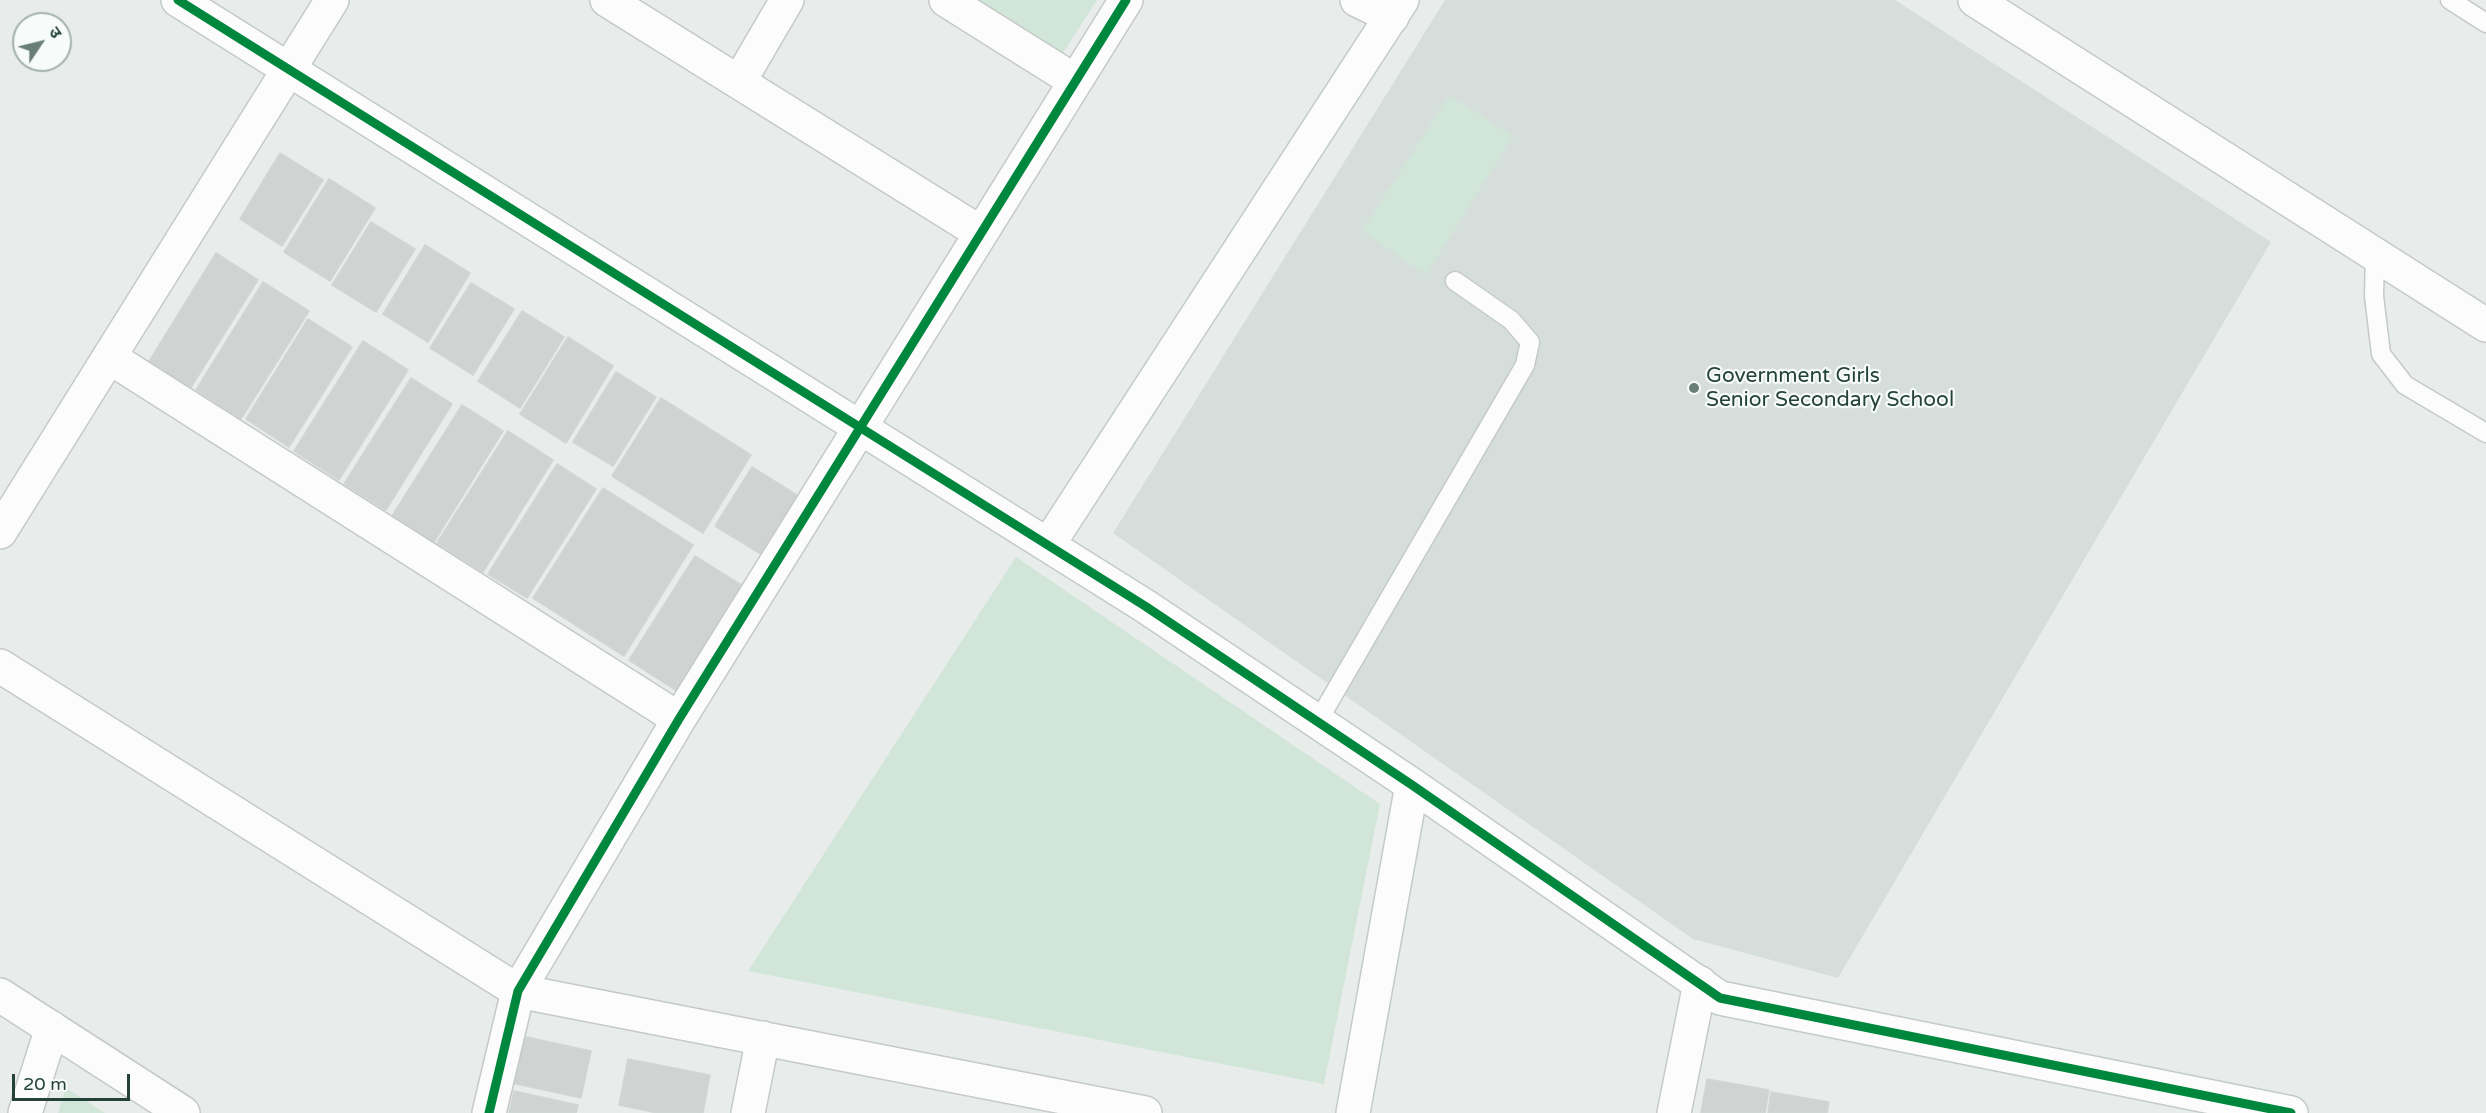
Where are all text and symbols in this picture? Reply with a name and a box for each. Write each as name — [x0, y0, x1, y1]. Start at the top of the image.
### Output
north arrow — [12, 12, 72, 72]
text: उ — [44, 23, 66, 42]
place label: Government Girls Senior Secondary School — [1706, 363, 1954, 413]
marker: Government Girls Senior Secondary School — [1687, 381, 1701, 395]
scale bar — [15, 1062, 134, 1100]
text: 20 m — [23, 1073, 67, 1095]

